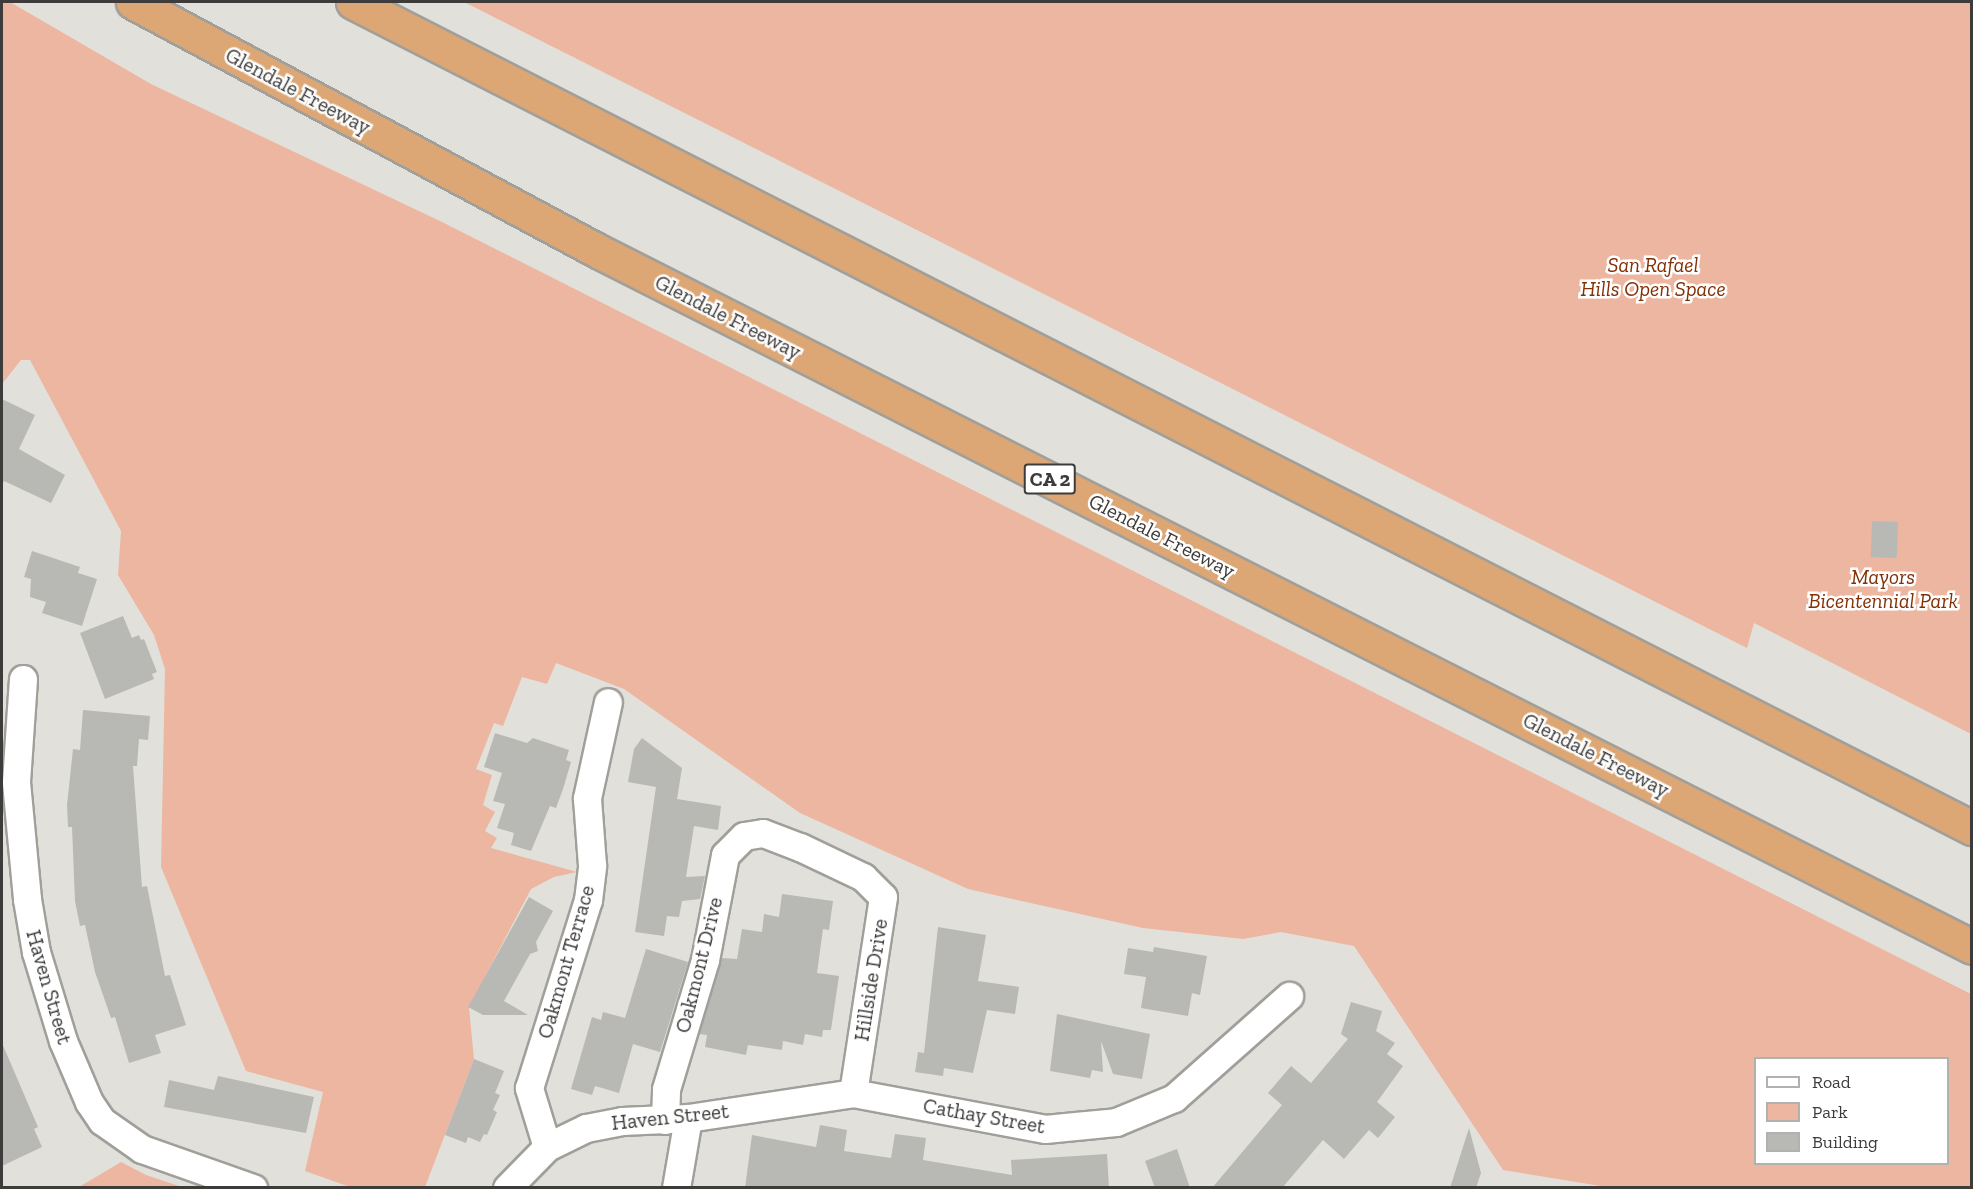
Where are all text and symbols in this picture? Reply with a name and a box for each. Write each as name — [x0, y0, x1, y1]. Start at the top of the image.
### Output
street label: Glendale Freeway — [221, 42, 375, 140]
park label: San Rafael Hills Open Space — [1580, 252, 1726, 302]
street label: Glendale Freeway — [651, 269, 805, 365]
road number: CA 2 — [1023, 462, 1077, 496]
street label: Glendale Freeway — [1085, 488, 1239, 584]
park label: Mayors Bicentennial Park — [1808, 564, 1958, 614]
street label: Glendale Freeway — [1519, 707, 1673, 803]
street label: Oakmont Terrace — [532, 882, 600, 1042]
street label: Oakmont Drive — [670, 894, 728, 1036]
street label: Hillside Drive — [849, 917, 893, 1043]
street label: Haven Street — [21, 927, 77, 1047]
legend — [1754, 1057, 1949, 1165]
text: Road — [1812, 1071, 1851, 1093]
street label: Cathay Street — [921, 1093, 1047, 1139]
street label: Haven Street — [610, 1098, 730, 1136]
text: Park — [1812, 1101, 1848, 1123]
text: Building — [1812, 1131, 1878, 1153]

